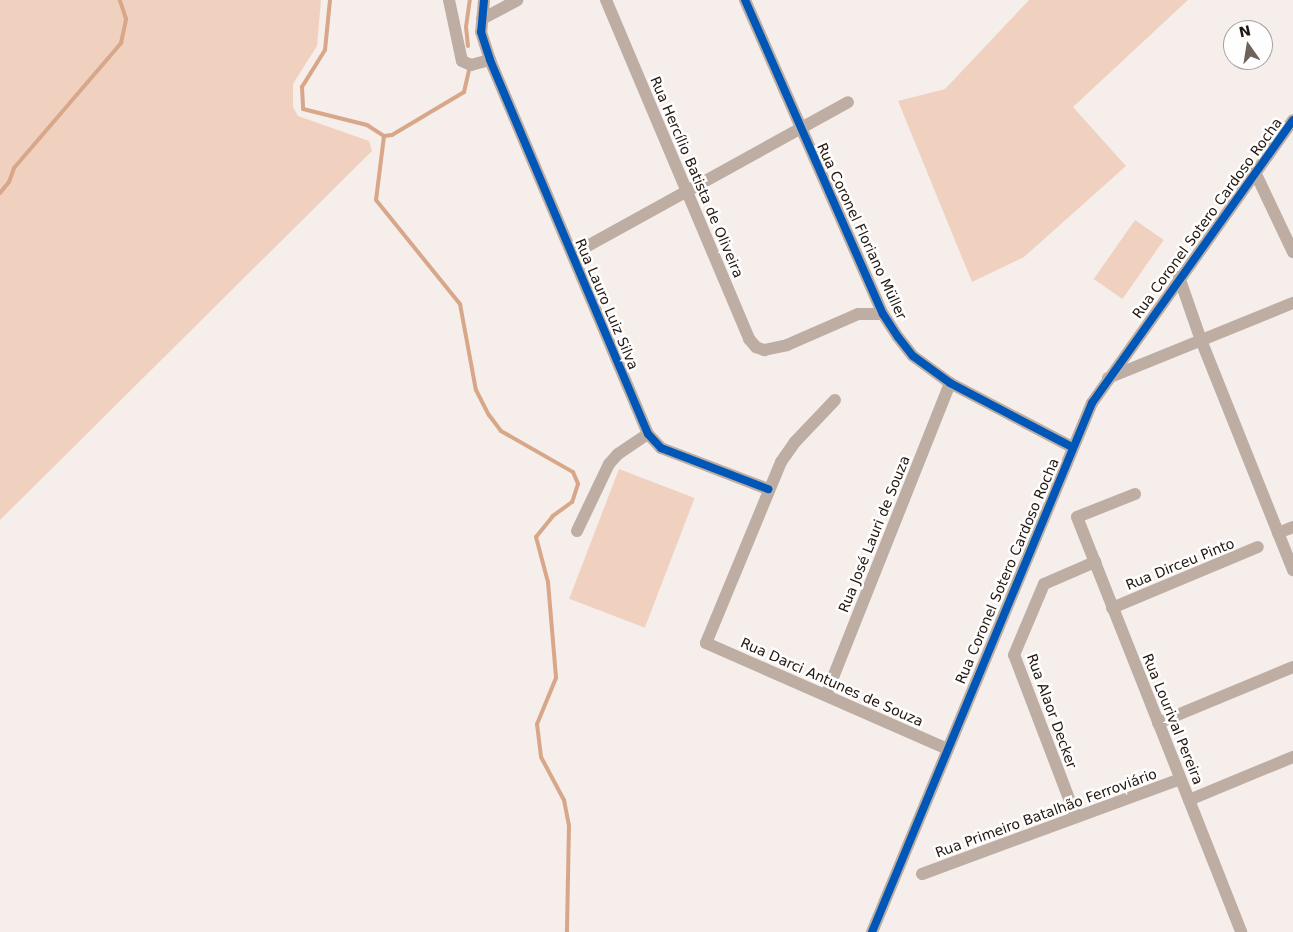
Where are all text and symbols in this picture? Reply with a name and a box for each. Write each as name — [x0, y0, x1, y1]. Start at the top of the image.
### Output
north arrow — [1223, 20, 1273, 70]
text: N — [1237, 22, 1252, 40]
street label: Rua Hercílio Batista de Oliveira — [647, 74, 747, 280]
street label: Rua Coronel Sotero Cardoso Rocha — [1129, 115, 1285, 321]
street label: Rua Coronel Floriano Müller — [814, 140, 910, 322]
street label: Rua Lauro Luiz Silva — [572, 236, 642, 372]
street label: Rua José Lauri de Souza — [835, 453, 913, 615]
street label: Rua Coronel Sotero Cardoso Rocha — [952, 456, 1062, 686]
street label: Rua Dirceu Pinto — [1123, 535, 1237, 593]
street label: Rua Darci Antunes de Souza — [738, 634, 926, 730]
street label: Rua Alaor Decker — [1023, 651, 1081, 771]
street label: Rua Lourival Pereira — [1139, 651, 1207, 787]
street label: Rua Primeiro Batalhão Ferroviário — [933, 765, 1159, 861]

